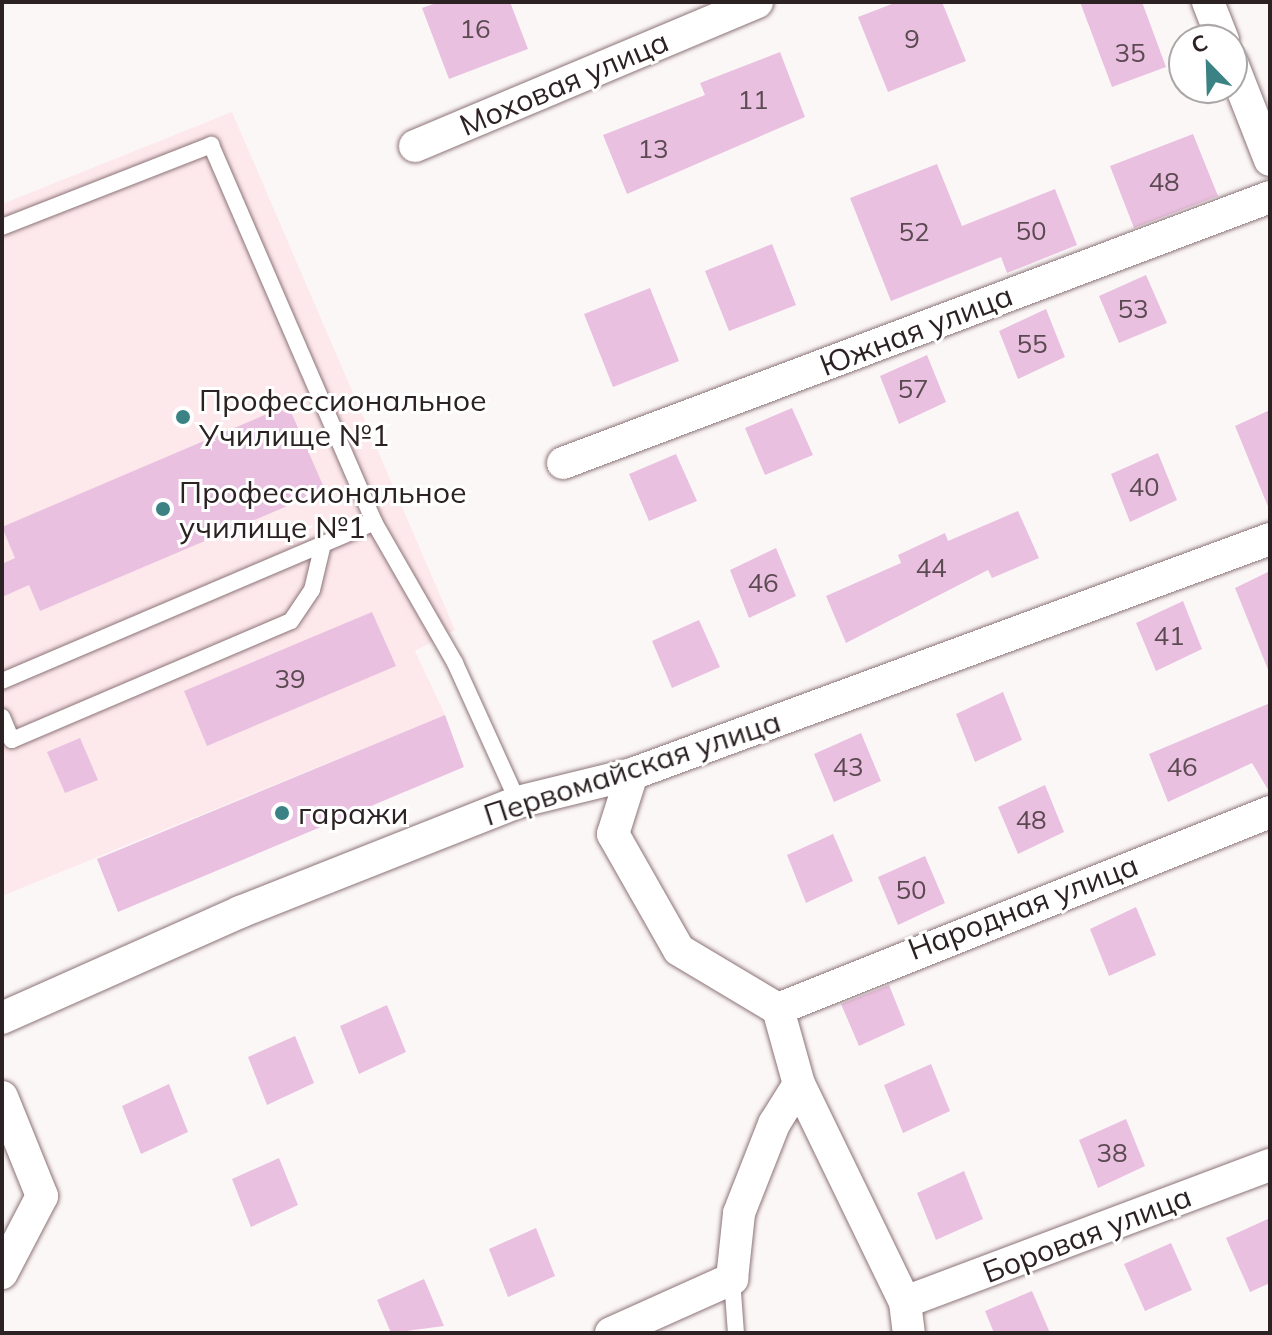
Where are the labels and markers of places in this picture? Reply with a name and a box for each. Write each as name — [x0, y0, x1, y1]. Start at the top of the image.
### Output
place label: Профессиональное Училище №1 — [199, 382, 487, 452]
marker: Профессиональное Училище №1 — [174, 408, 192, 426]
place label: Профессиональное училище №1 — [179, 474, 467, 544]
marker: Профессиональное училище №1 — [154, 500, 172, 518]
place label: гаражи — [298, 795, 408, 831]
marker: гаражи — [273, 804, 291, 822]

